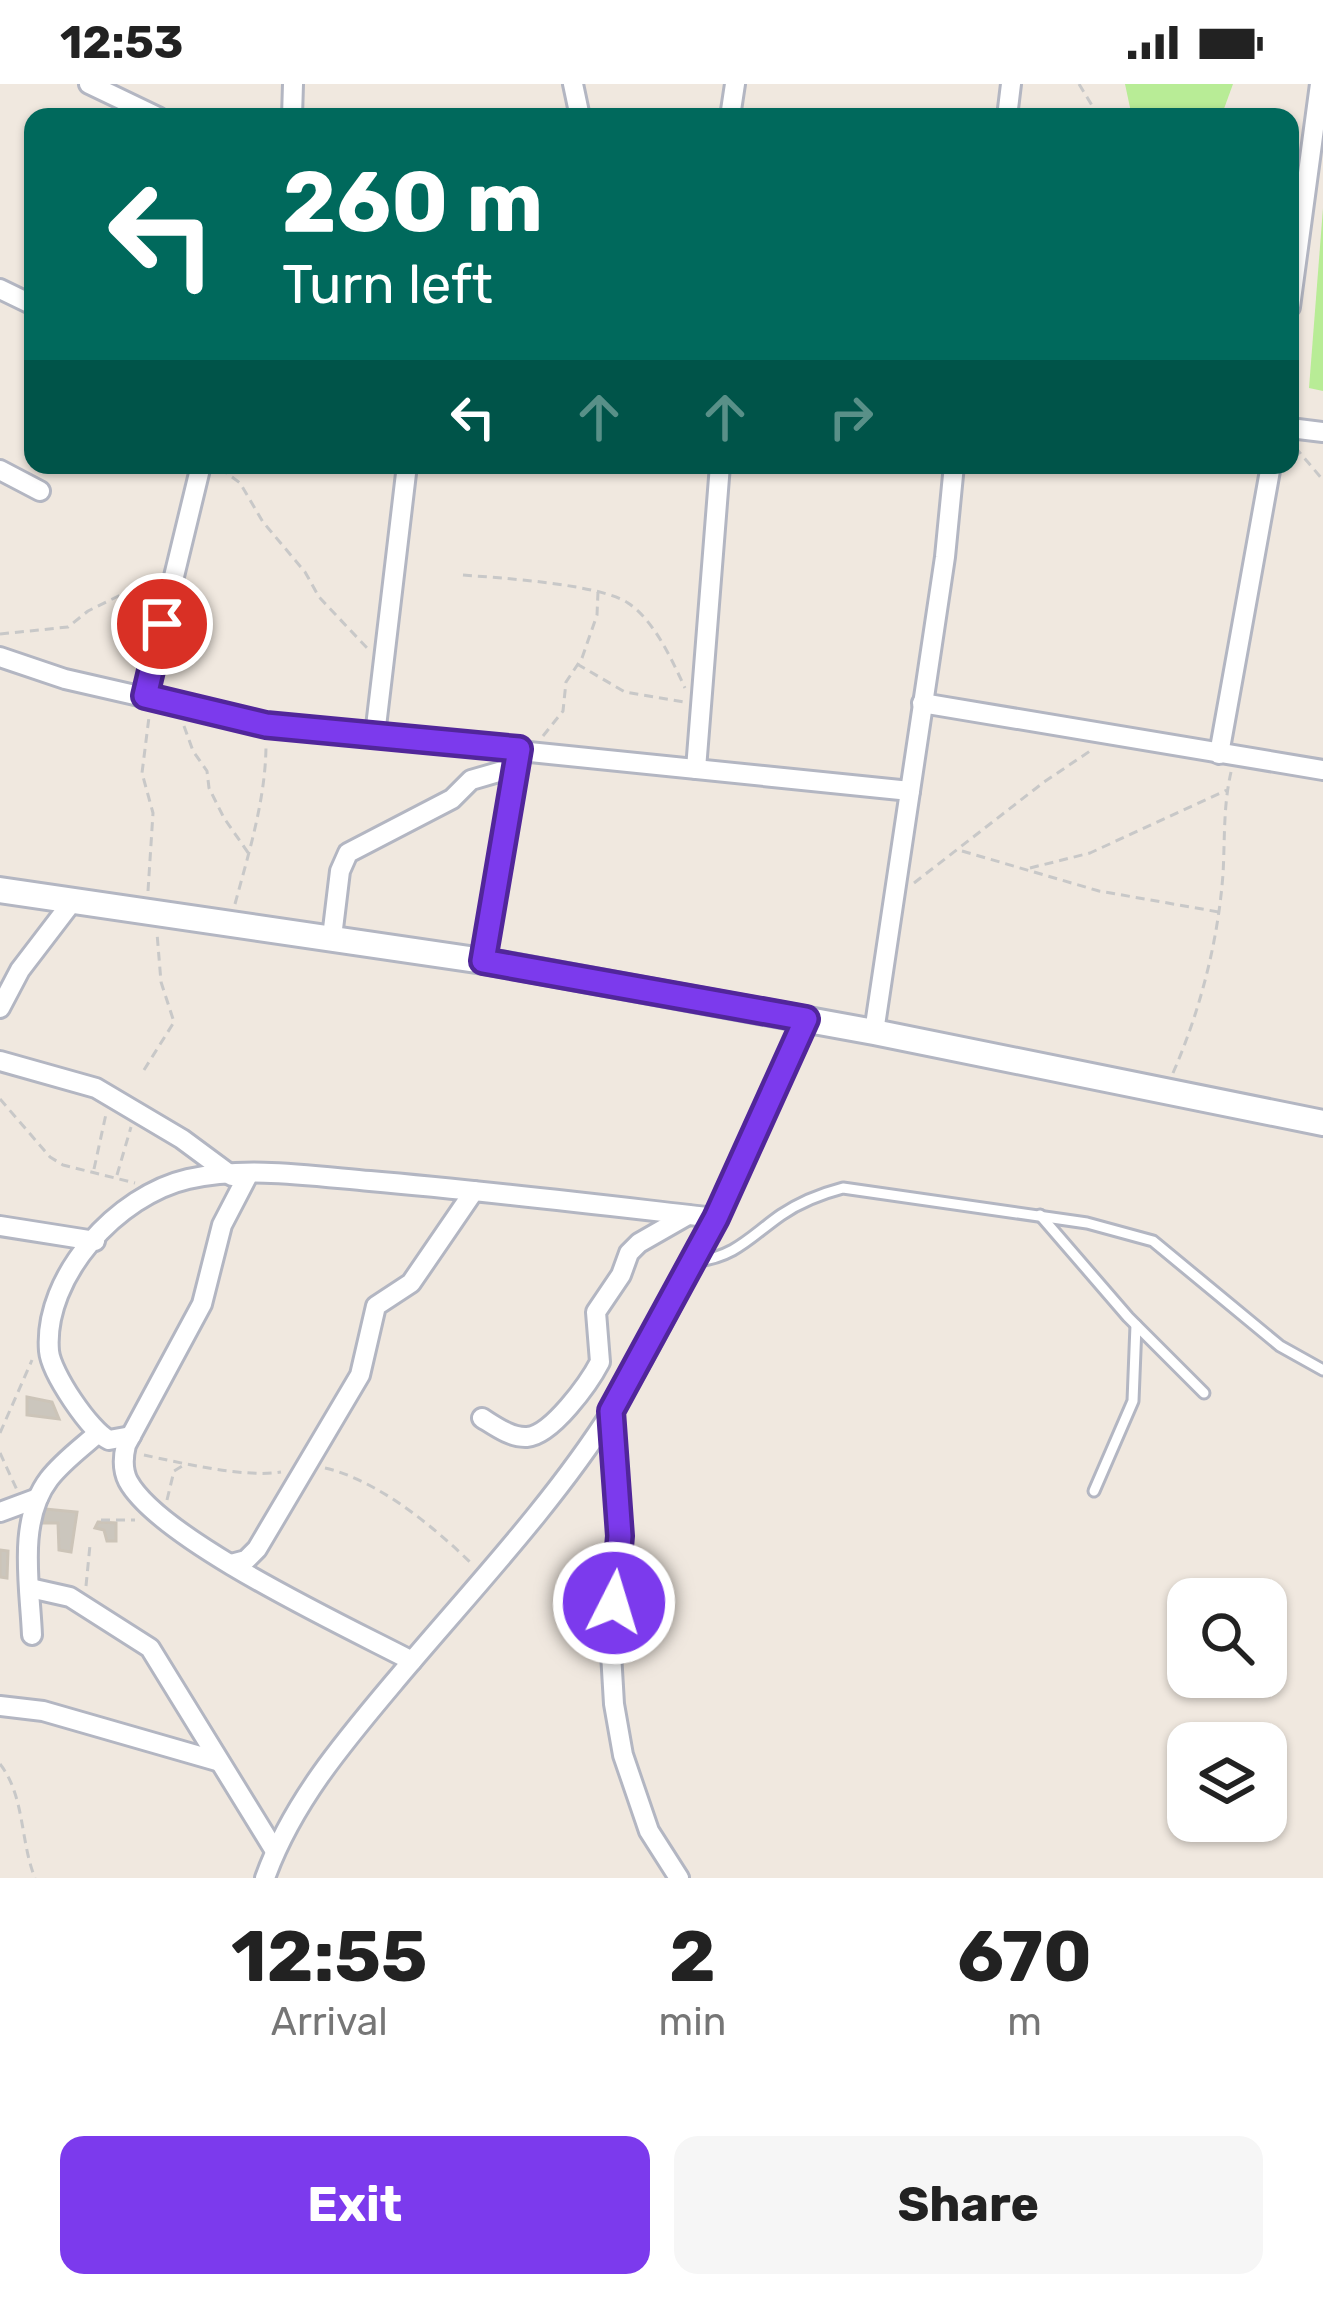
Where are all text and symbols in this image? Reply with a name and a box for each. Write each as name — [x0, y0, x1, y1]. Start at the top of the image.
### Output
text: 12:53 — [60, 16, 183, 69]
text: 260 m — [282, 152, 543, 252]
icon: left — [84, 156, 240, 312]
text: Turn left — [282, 253, 493, 317]
icon: left — [440, 384, 506, 450]
icon: ahead — [566, 384, 632, 450]
icon: ahead — [692, 384, 758, 450]
icon: right — [818, 384, 884, 450]
pin — [111, 573, 213, 675]
icon: arrive — [129, 591, 195, 657]
position arrow — [551, 1540, 677, 1666]
map controls — [1167, 1578, 1287, 1842]
button: search — [1167, 1578, 1287, 1698]
button: layers — [1167, 1722, 1287, 1842]
text: 12:55 — [231, 1914, 428, 1999]
text: 2 — [669, 1914, 716, 1999]
text: 670 — [957, 1914, 1092, 1999]
text: Arrival — [271, 1999, 388, 2045]
text: min — [659, 1999, 726, 2045]
text: m — [1007, 1999, 1042, 2045]
button: Exit — [60, 2136, 650, 2274]
button: Share — [674, 2136, 1263, 2274]

